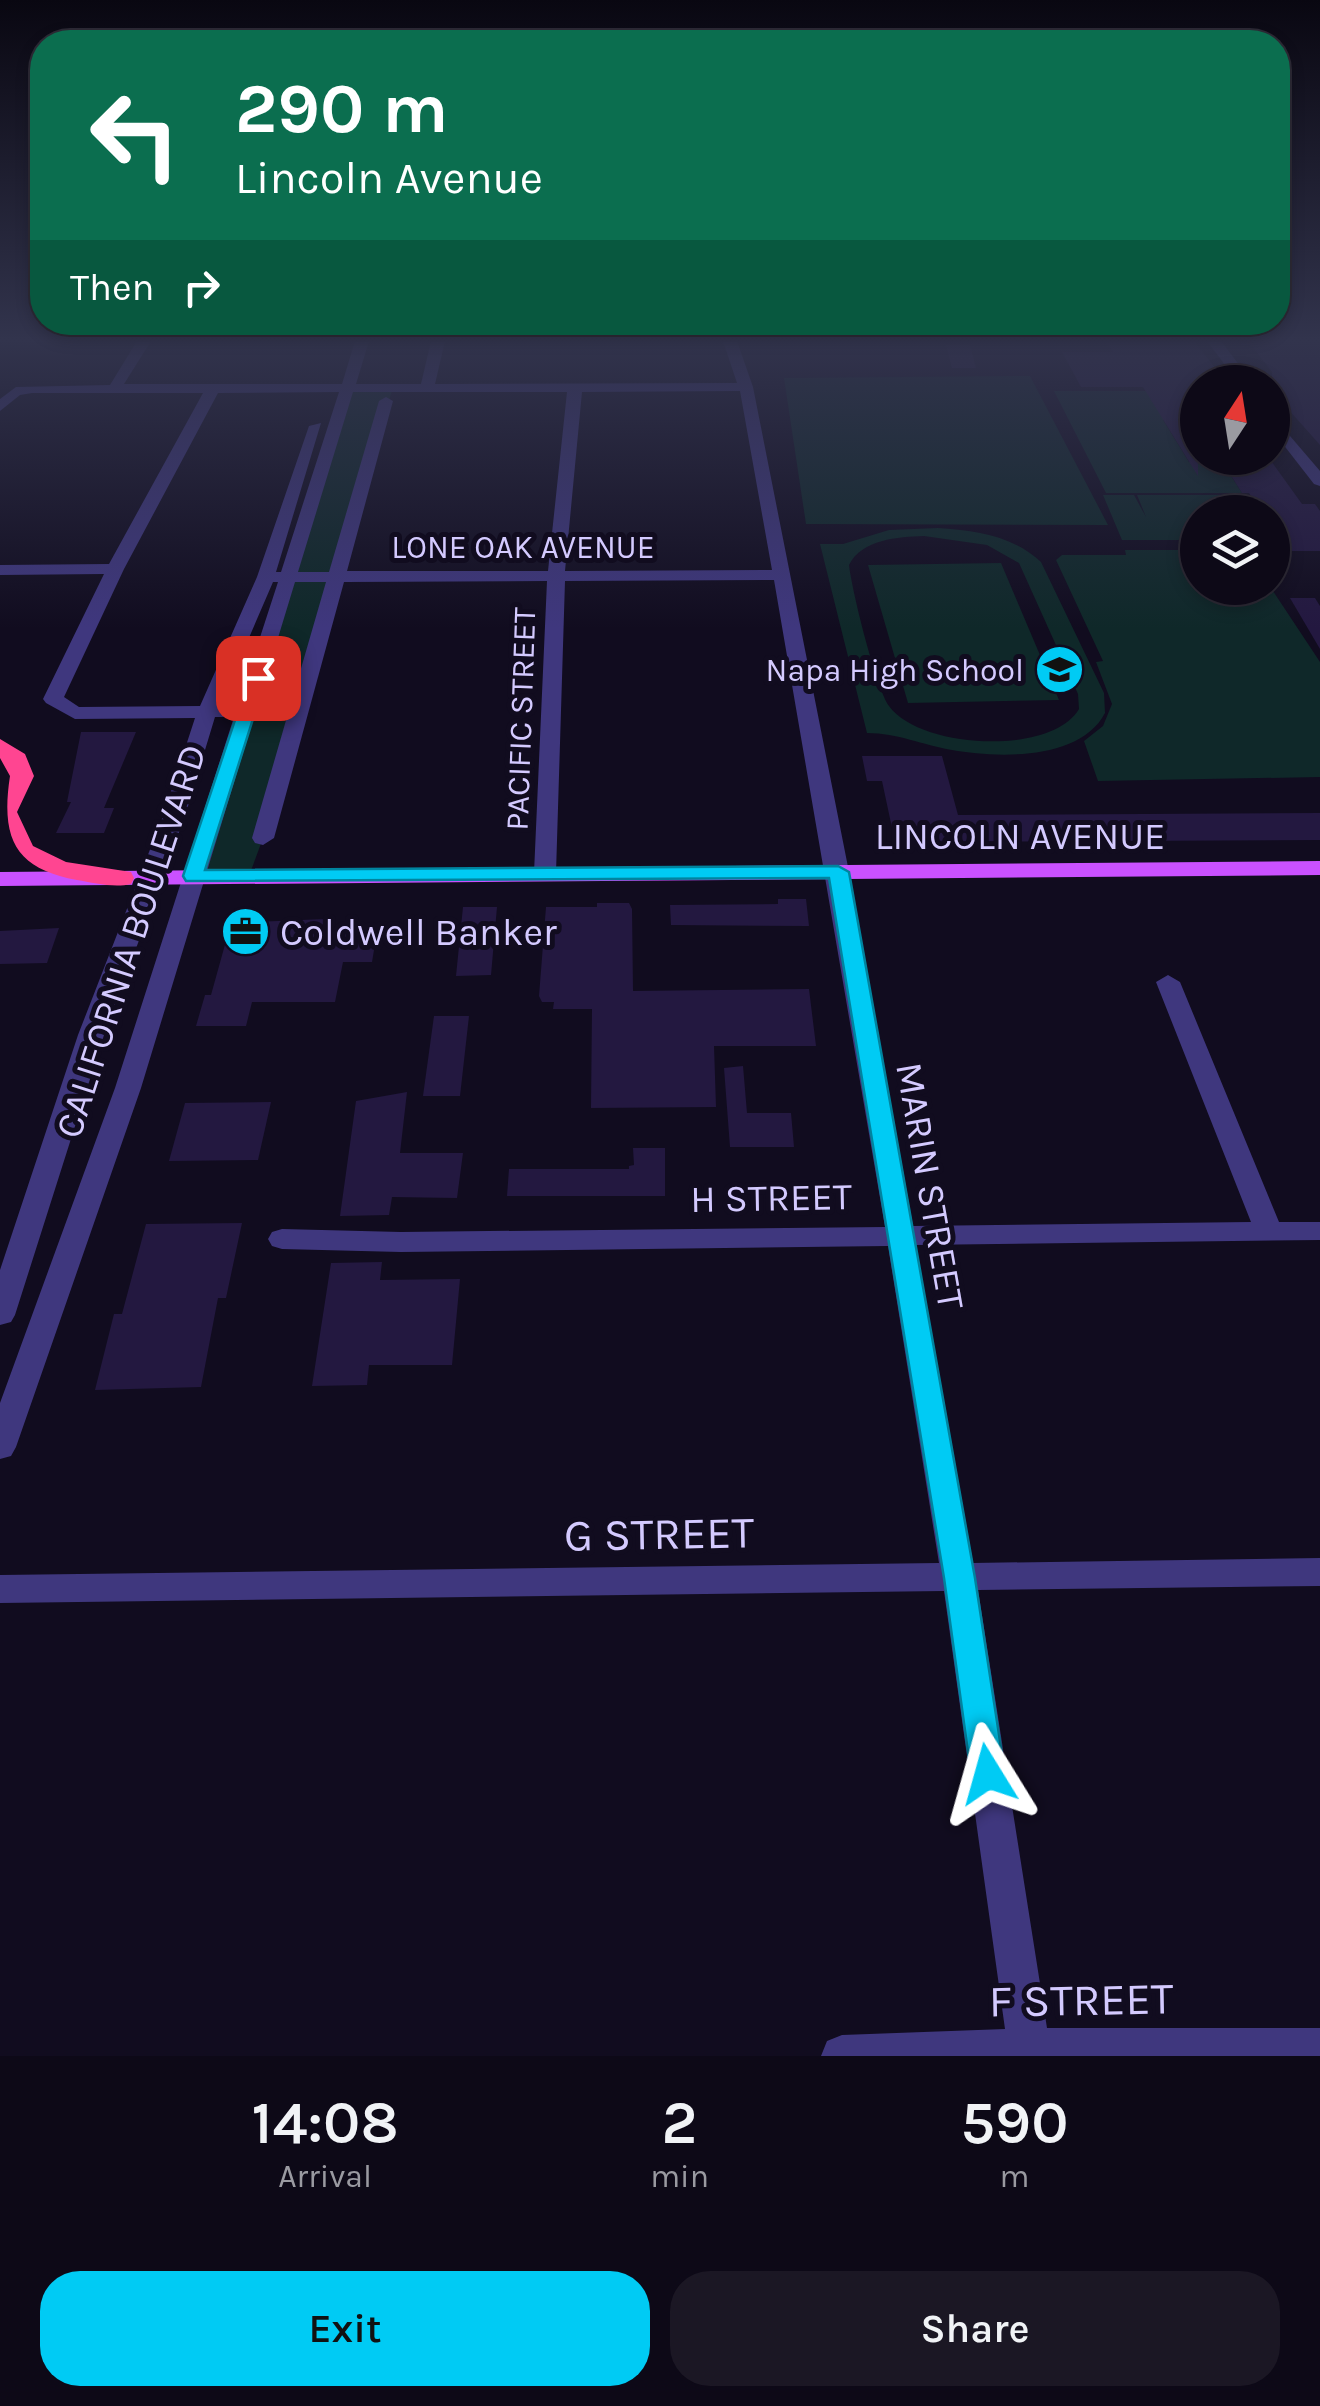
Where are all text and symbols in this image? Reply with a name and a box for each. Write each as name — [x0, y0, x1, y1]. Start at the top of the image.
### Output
text: 290 m — [235, 68, 448, 150]
icon: left — [70, 70, 200, 200]
text: Lincoln Avenue — [235, 152, 543, 204]
icon: right — [174, 260, 229, 315]
text: Then — [70, 265, 154, 310]
north arrow — [1180, 365, 1290, 475]
map controls — [1180, 365, 1290, 605]
button: layers — [1180, 495, 1290, 605]
street label: LONE OAK AVENUE — [391, 529, 655, 566]
street label: PACIFIC STREET — [499, 607, 543, 831]
pin — [216, 636, 301, 721]
school or university icon: Napa High School — [1033, 644, 1085, 696]
icon: arrive — [231, 651, 286, 706]
place label: Napa High School — [766, 652, 1024, 689]
street label: CALIFORNIA BOULEVARD — [46, 739, 216, 1143]
street label: LINCOLN AVENUE — [875, 814, 1165, 859]
office icon: Coldwell Banker — [219, 906, 271, 958]
place label: Coldwell Banker — [280, 910, 557, 955]
street label: MARIN STREET — [886, 1059, 974, 1313]
street label: H STREET — [690, 1174, 852, 1222]
street label: G STREET — [564, 1506, 755, 1562]
position arrow — [936, 1722, 1040, 1826]
street label: F STREET — [988, 1972, 1174, 2028]
text: 14:08 — [251, 2088, 399, 2158]
text: 2 — [662, 2088, 698, 2158]
text: 590 — [960, 2088, 1068, 2158]
text: Arrival — [278, 2158, 372, 2195]
text: min — [650, 2158, 709, 2195]
text: m — [999, 2158, 1029, 2195]
button: Exit — [40, 2271, 650, 2386]
button: Share — [670, 2271, 1280, 2386]

